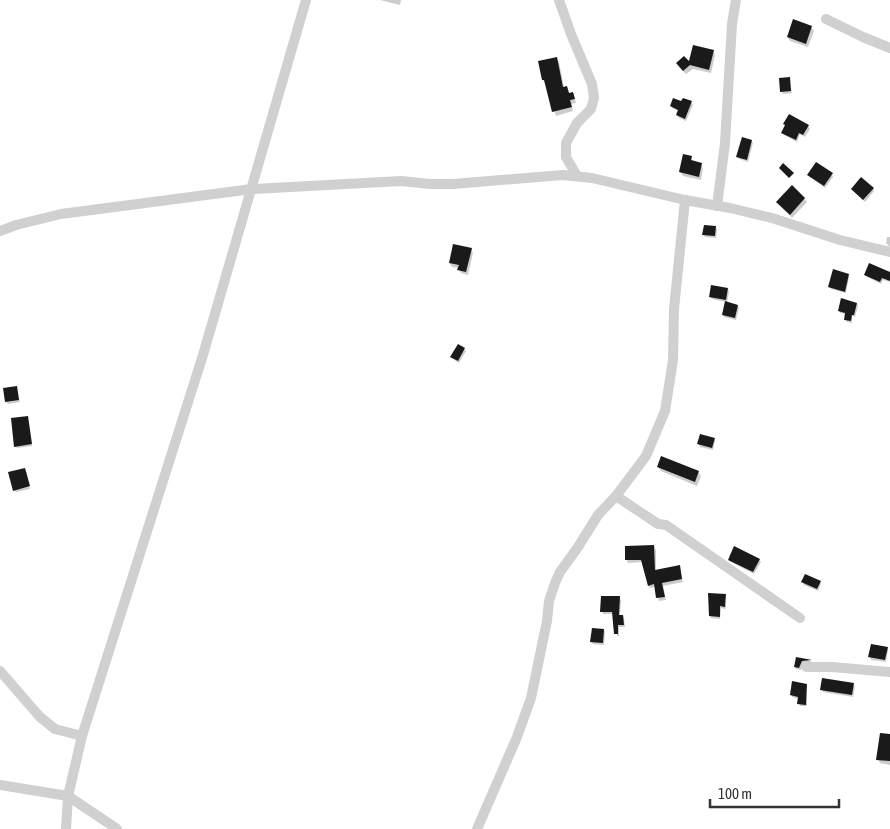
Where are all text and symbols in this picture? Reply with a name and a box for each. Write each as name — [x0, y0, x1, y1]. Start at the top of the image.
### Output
scale bar — [710, 776, 839, 808]
text: 100 m — [718, 785, 752, 802]

